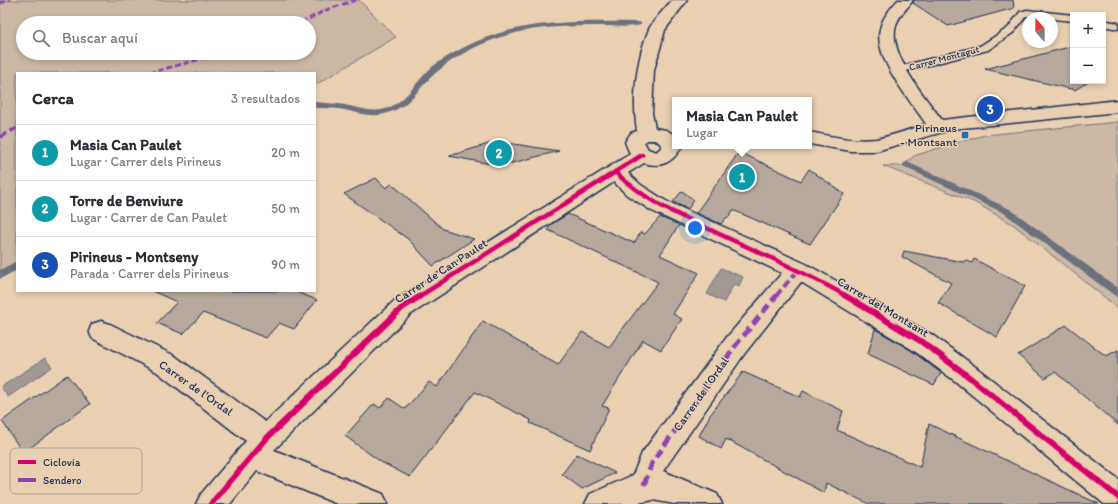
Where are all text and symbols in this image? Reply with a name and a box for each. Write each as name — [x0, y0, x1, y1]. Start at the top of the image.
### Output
north arrow — [1022, 12, 1058, 48]
map controls — [1070, 12, 1106, 84]
button: + — [1070, 12, 1106, 48]
search box — [16, 16, 316, 60]
icon: search — [30, 27, 52, 49]
text: Buscar aquí — [62, 29, 138, 47]
street label: Carrer Montagut — [907, 42, 981, 74]
button: − — [1070, 48, 1106, 84]
text: Cerca — [32, 88, 74, 108]
text: 3 resultados — [231, 91, 300, 106]
pin: 3 — [977, 94, 1003, 124]
popup — [672, 97, 812, 149]
text: Masia Can Paulet — [686, 107, 798, 125]
place label: Pirineus - Montsant — [900, 121, 958, 149]
text: Lugar — [686, 125, 718, 140]
marker: Pirineus - Montsant — [960, 130, 970, 140]
text: Masia Can Paulet — [70, 136, 182, 154]
pin: 2 — [486, 138, 512, 168]
text: 1 — [42, 145, 48, 160]
text: 20 m — [271, 145, 300, 160]
text: Lugar · Carrer dels Pirineus — [70, 154, 221, 169]
pin: 1 — [729, 162, 755, 192]
text: Torre de Benviure — [70, 192, 183, 210]
text: 2 — [42, 201, 48, 216]
text: 50 m — [271, 201, 300, 216]
text: Lugar · Carrer de Can Paulet — [70, 210, 227, 225]
your location — [685, 218, 705, 238]
street label: Carrer de Can Paulet — [392, 236, 490, 306]
text: Pirineus - Montseny — [70, 248, 198, 266]
text: 3 — [41, 257, 49, 272]
text: 90 m — [271, 257, 300, 272]
text: Parada · Carrer dels Pirineus — [70, 266, 229, 281]
street label: Carrer del Montsant — [835, 274, 932, 340]
street label: Carrer de l'Ordal — [670, 354, 732, 434]
street label: Carrer de l'Ordal — [156, 357, 236, 419]
legend — [10, 448, 142, 494]
text: Ciclovía — [43, 456, 81, 469]
text: Sendero — [43, 474, 82, 487]

